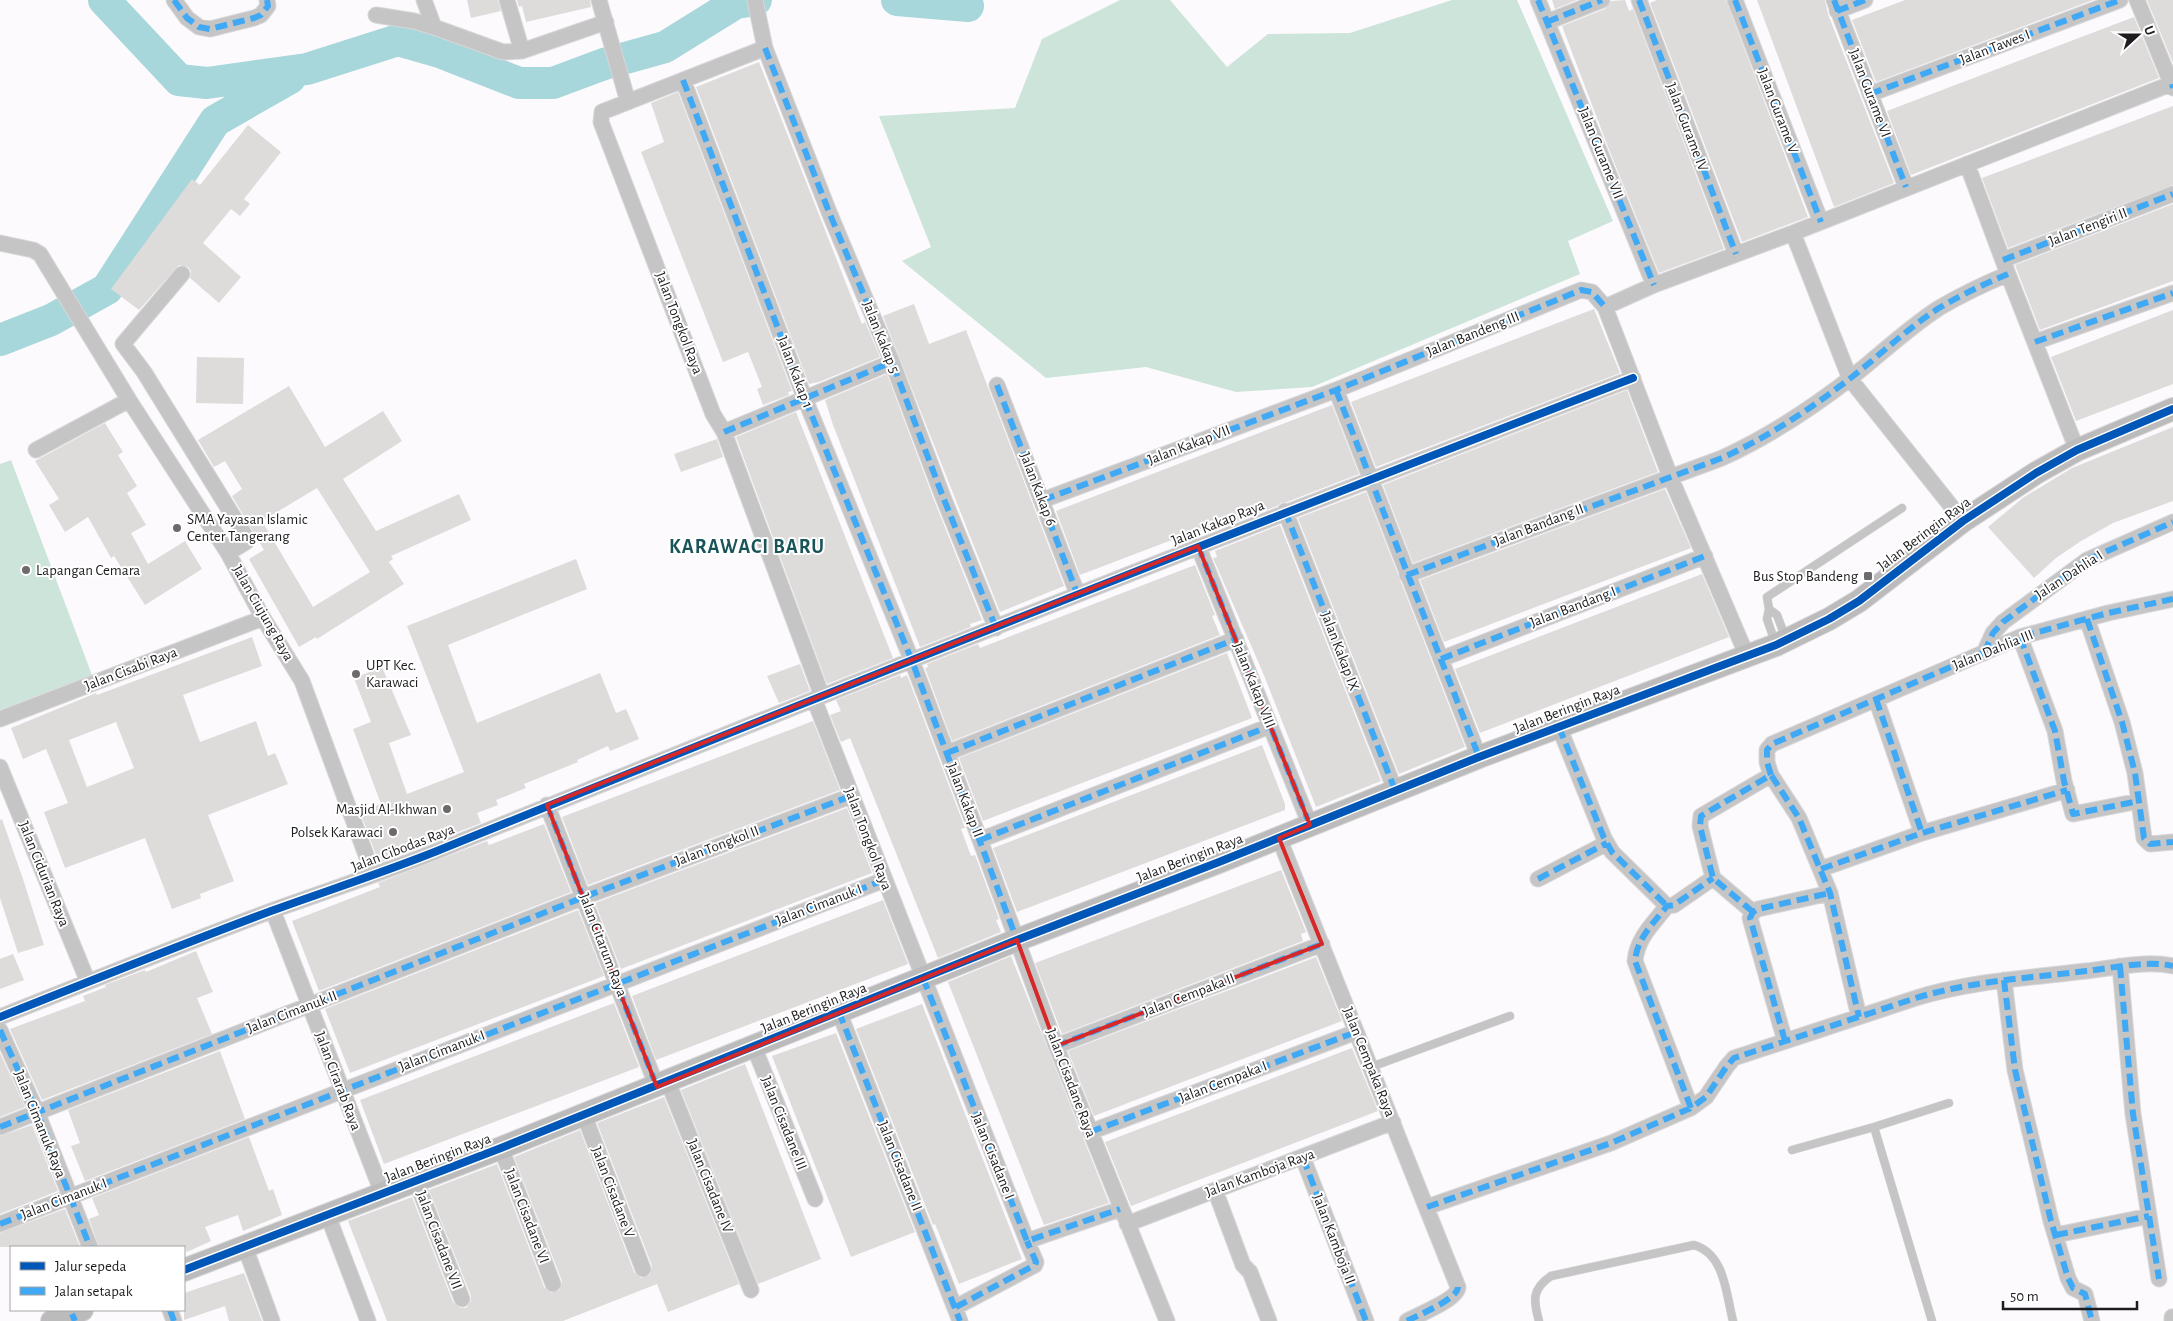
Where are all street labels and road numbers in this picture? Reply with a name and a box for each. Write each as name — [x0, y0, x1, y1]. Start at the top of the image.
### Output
street label: Jalan Tawes I — [1958, 27, 2032, 67]
street label: Jalan Gurame VI — [1846, 47, 1894, 139]
street label: Jalan Gurame V — [1755, 67, 1801, 156]
street label: Jalan Gurame IV — [1663, 81, 1711, 174]
street label: Jalan Gurame VII — [1576, 105, 1626, 201]
street label: Jalan Tengiri II — [2047, 205, 2129, 249]
street label: Jalan Tongkol Raya — [653, 270, 705, 376]
street label: Jalan Kakap 5 — [860, 299, 902, 375]
street label: Jalan Bandeng III — [1424, 309, 1522, 359]
street label: Jalan Kakap 1 — [774, 334, 816, 410]
street label: Jalan Kakap VII — [1146, 422, 1232, 468]
street label: Jalan Kakap 6 — [1017, 450, 1059, 528]
street label: Jalan Beringin Raya — [1875, 494, 1973, 574]
street label: Jalan Kakap Raya — [1170, 498, 1266, 548]
street label: Jalan Bandang II — [1492, 501, 1586, 549]
street label: Jalan Dahlia I — [2033, 548, 2105, 602]
street label: Jalan Ciujung Raya — [230, 563, 297, 664]
street label: Jalan Bandang I — [1528, 584, 1618, 630]
street label: Jalan Kakap IX — [1318, 609, 1362, 693]
street label: Jalan Dahlia III — [1951, 627, 2035, 673]
street label: Jalan Kakap VIII — [1230, 640, 1278, 730]
street label: Jalan Cisabi Raya — [83, 644, 179, 693]
street label: Jalan Beringin Raya — [1512, 682, 1622, 736]
street label: Jalan Kakap II — [944, 761, 986, 839]
street label: Jalan Tongkol Raya — [842, 786, 894, 892]
street label: Jalan Cidurian Raya — [16, 819, 72, 929]
street label: Jalan Cibodas Raya — [349, 821, 457, 875]
street label: Jalan Tongkol II — [673, 823, 761, 869]
street label: Jalan Beringin Raya — [1135, 831, 1245, 885]
street label: Jalan Cimanuk I — [774, 882, 864, 928]
street label: Jalan Citarum Raya — [576, 891, 630, 999]
street label: Jalan Cempaka II — [1141, 971, 1237, 1019]
street label: Jalan Beringin Raya — [759, 980, 869, 1036]
street label: Jalan Cimanuk II — [245, 988, 339, 1036]
street label: Jalan Cempaka Raya — [1340, 1005, 1398, 1119]
street label: Jalan Cisadane Raya — [1043, 1026, 1099, 1140]
street label: Jalan Cimanuk I — [397, 1028, 487, 1074]
street label: Jalan Cirarab Raya — [312, 1030, 364, 1133]
street label: Jalan Cempaka I — [1177, 1058, 1269, 1106]
street label: Jalan Cimanuk Raya — [12, 1068, 68, 1180]
street label: Jalan Cisadane III — [758, 1074, 810, 1172]
street label: Jalan Cisadane I — [969, 1111, 1017, 1201]
street label: Jalan Cisadane II — [875, 1119, 925, 1213]
street label: Jalan Beringin Raya — [383, 1131, 493, 1185]
street label: Jalan Cisadane IV — [684, 1137, 736, 1236]
street label: Jalan Cisadane V — [589, 1144, 637, 1240]
street label: Jalan Kamboja Raya — [1203, 1146, 1317, 1200]
street label: Jalan Cisadane VI — [502, 1167, 552, 1265]
street label: Jalan Cimanuk I — [19, 1176, 109, 1222]
street label: Jalan Cisadane VII — [413, 1189, 465, 1291]
street label: Jalan Kamboja II — [1310, 1192, 1358, 1286]

